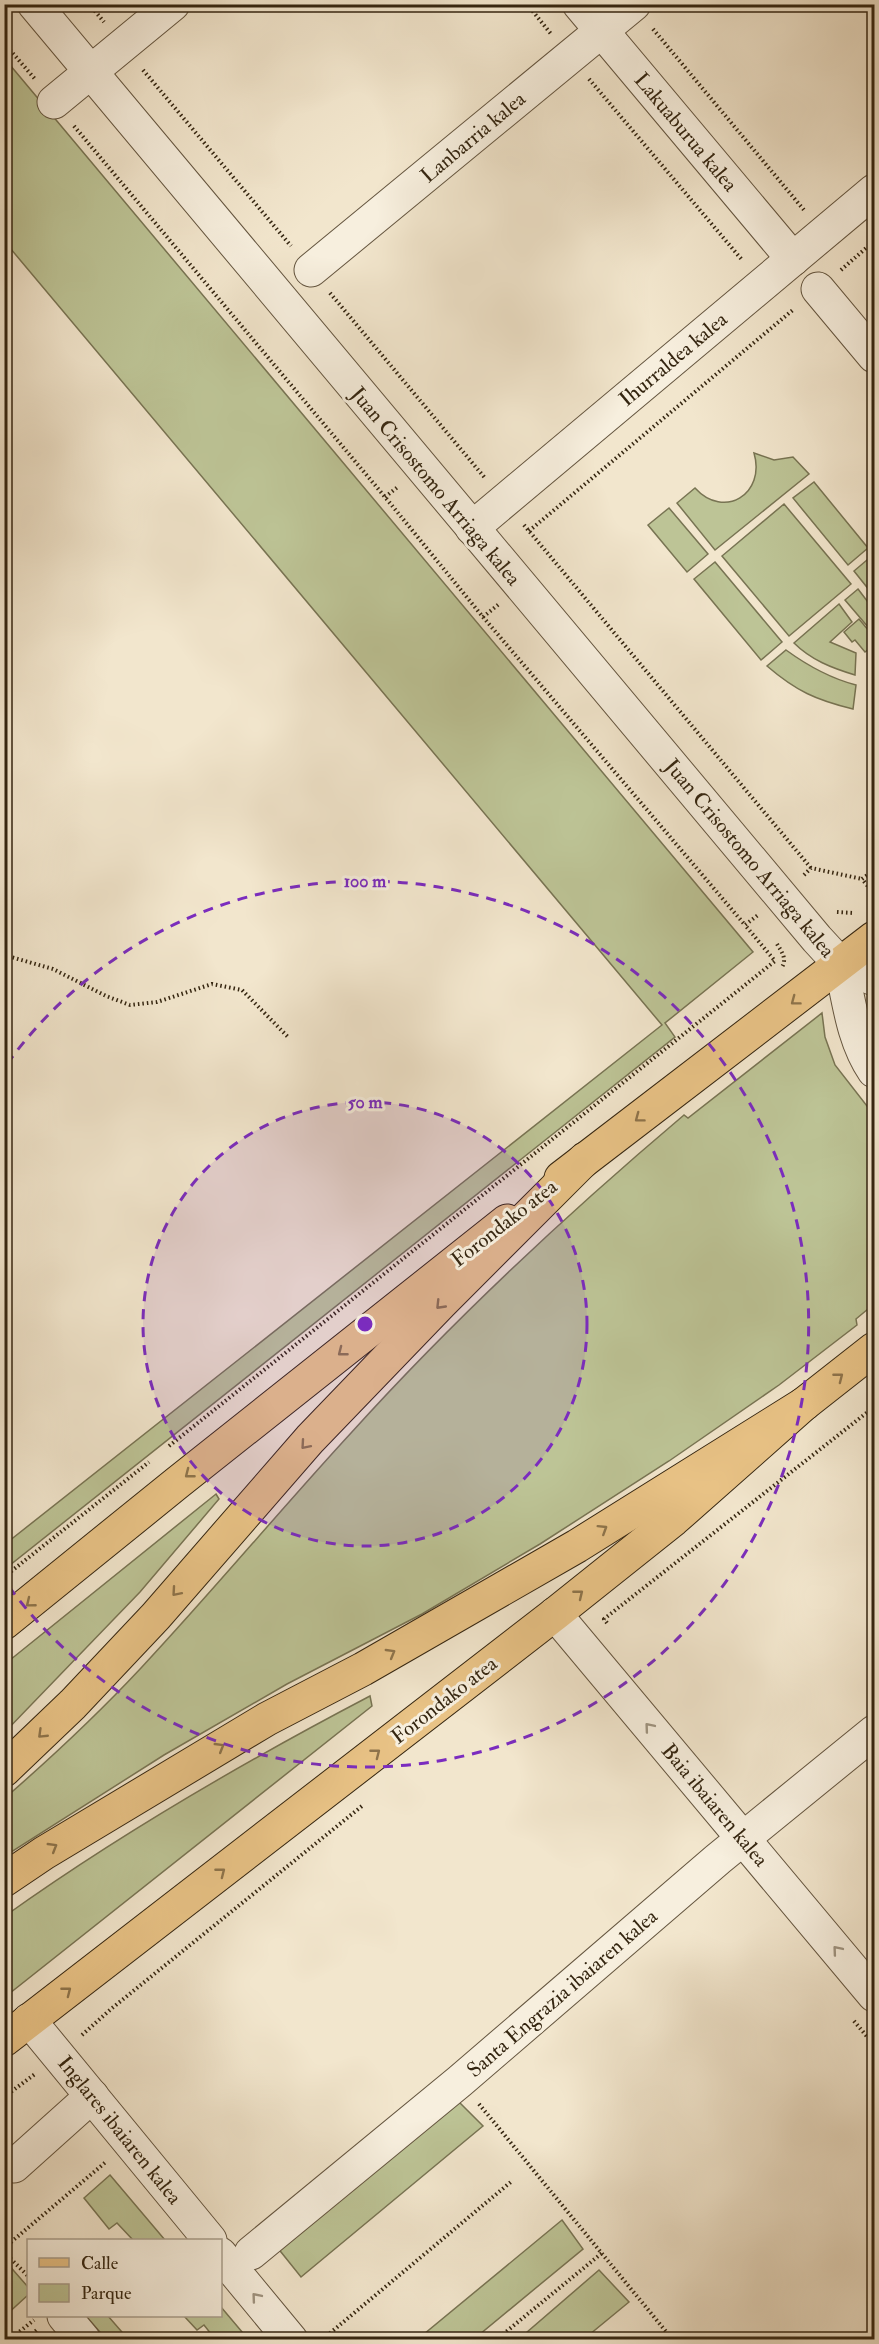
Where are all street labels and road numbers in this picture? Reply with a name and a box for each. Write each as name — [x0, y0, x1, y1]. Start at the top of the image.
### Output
street label: Lakuaburua kalea — [628, 67, 744, 198]
street label: Lanbarria kalea — [415, 85, 532, 189]
street label: Ihurraldea kalea — [614, 306, 733, 413]
street label: Juan Crisostomo Arriaga kalea — [344, 381, 527, 592]
street label: Juan Crisostomo Arriaga kalea — [658, 753, 841, 964]
street label: Forondako atea — [446, 1173, 563, 1273]
street label: Forondako atea — [386, 1650, 503, 1750]
street label: Baia ibaiaren kalea — [655, 1738, 774, 1873]
street label: Santa Engrazia ibaiaren kalea — [461, 1903, 664, 2084]
street label: Inglares ibaiaren kalea — [51, 2051, 188, 2210]

